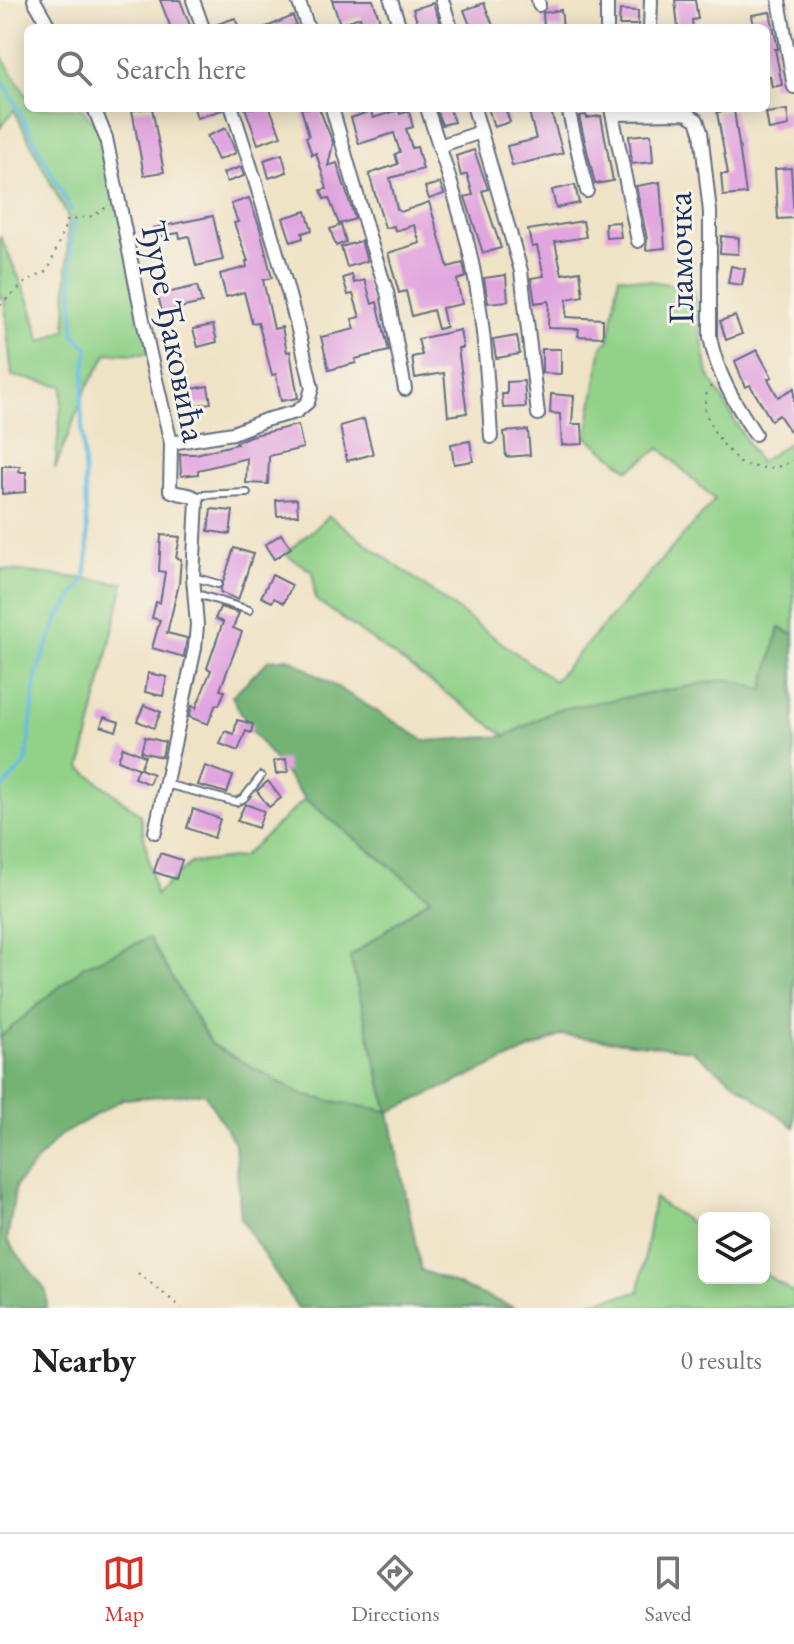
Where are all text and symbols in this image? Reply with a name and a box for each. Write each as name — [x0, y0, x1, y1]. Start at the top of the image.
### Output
search box — [24, 24, 770, 112]
icon: search — [52, 46, 96, 90]
text: Search here — [116, 49, 246, 88]
street label: Гламочка — [655, 191, 704, 325]
street label: Ђуре Ђаковића — [130, 216, 219, 447]
map controls — [698, 1212, 770, 1284]
button: layers — [698, 1212, 770, 1284]
text: Nearby — [32, 1338, 136, 1382]
text: 0 results — [681, 1343, 762, 1377]
tab: Map — [102, 1551, 146, 1628]
tab: Directions — [351, 1551, 440, 1628]
tab: Saved — [644, 1551, 692, 1628]

